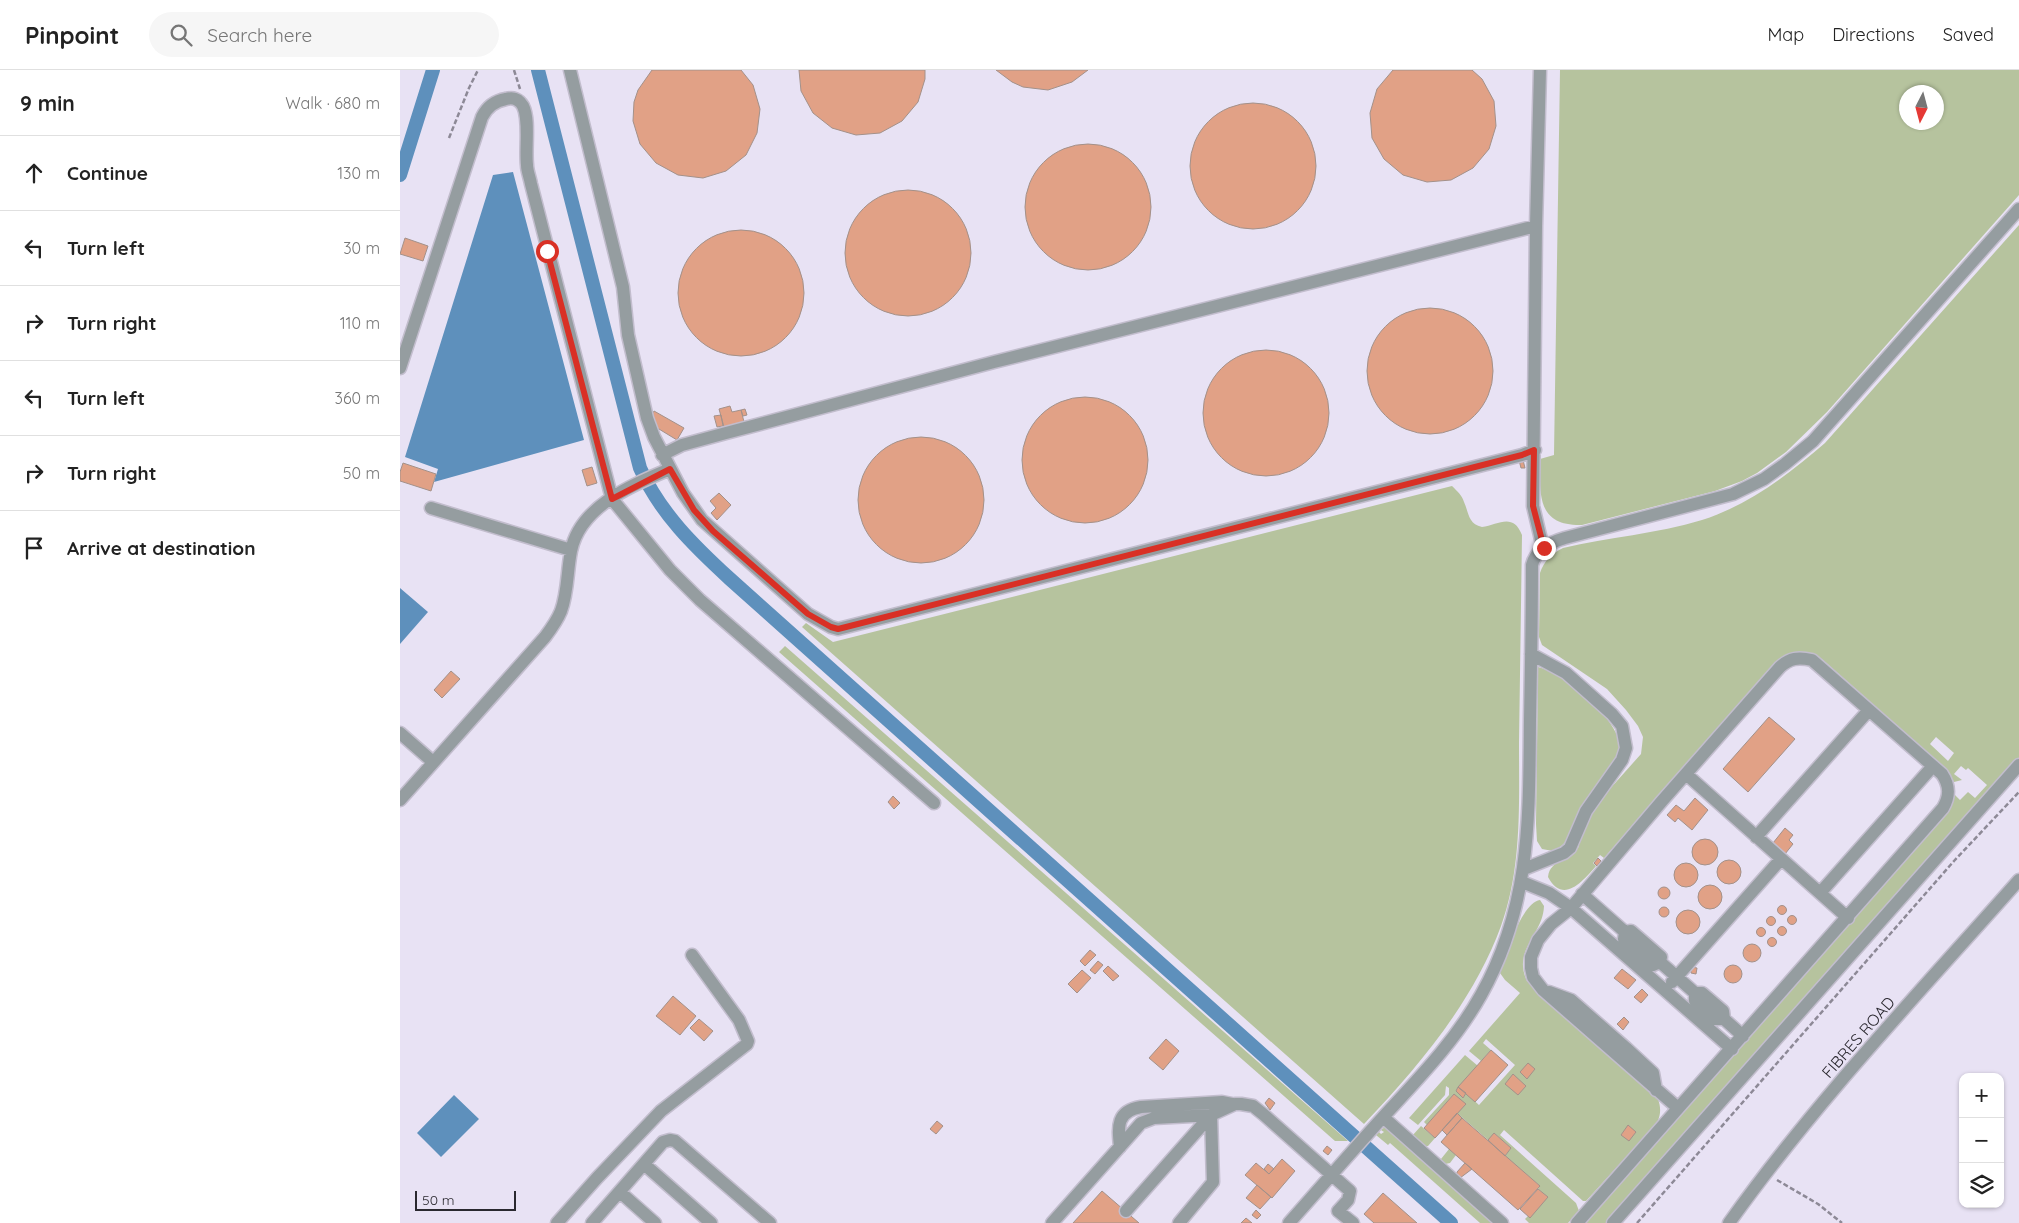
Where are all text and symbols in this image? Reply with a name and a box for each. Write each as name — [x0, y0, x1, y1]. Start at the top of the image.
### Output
search box — [149, 12, 499, 57]
text: Pinpoint — [25, 20, 119, 50]
icon: search — [167, 21, 195, 49]
text: Search here — [207, 23, 312, 47]
text: Map — [1767, 23, 1804, 46]
text: Directions — [1832, 23, 1915, 46]
text: Saved — [1943, 23, 1994, 46]
north arrow — [1899, 85, 1944, 130]
text: 9 min — [20, 90, 75, 116]
text: Walk · 680 m — [285, 93, 380, 113]
icon: ahead — [20, 159, 48, 187]
text: Continue — [67, 161, 148, 185]
text: 130 m — [337, 163, 380, 183]
icon: left — [20, 234, 48, 262]
text: Turn left — [67, 236, 145, 260]
text: 30 m — [343, 238, 380, 258]
route start — [536, 240, 559, 263]
icon: right — [20, 309, 48, 337]
text: Turn right — [67, 311, 156, 335]
text: 110 m — [340, 313, 380, 333]
icon: left — [20, 384, 48, 412]
text: Turn left — [67, 386, 145, 410]
text: 360 m — [335, 388, 380, 408]
icon: right — [20, 459, 48, 487]
text: Turn right — [67, 461, 156, 485]
text: 50 m — [343, 463, 380, 483]
icon: arrive — [20, 534, 48, 562]
text: Arrive at destination — [67, 536, 256, 560]
route end — [1533, 537, 1556, 560]
street label: FIBRES ROAD — [1817, 992, 1899, 1082]
map controls — [1959, 1073, 2004, 1208]
button: + — [1959, 1073, 2004, 1118]
button: − — [1959, 1118, 2004, 1163]
button: layers — [1959, 1163, 2004, 1208]
scale bar — [415, 1188, 516, 1211]
text: 50 m — [422, 1191, 455, 1209]

